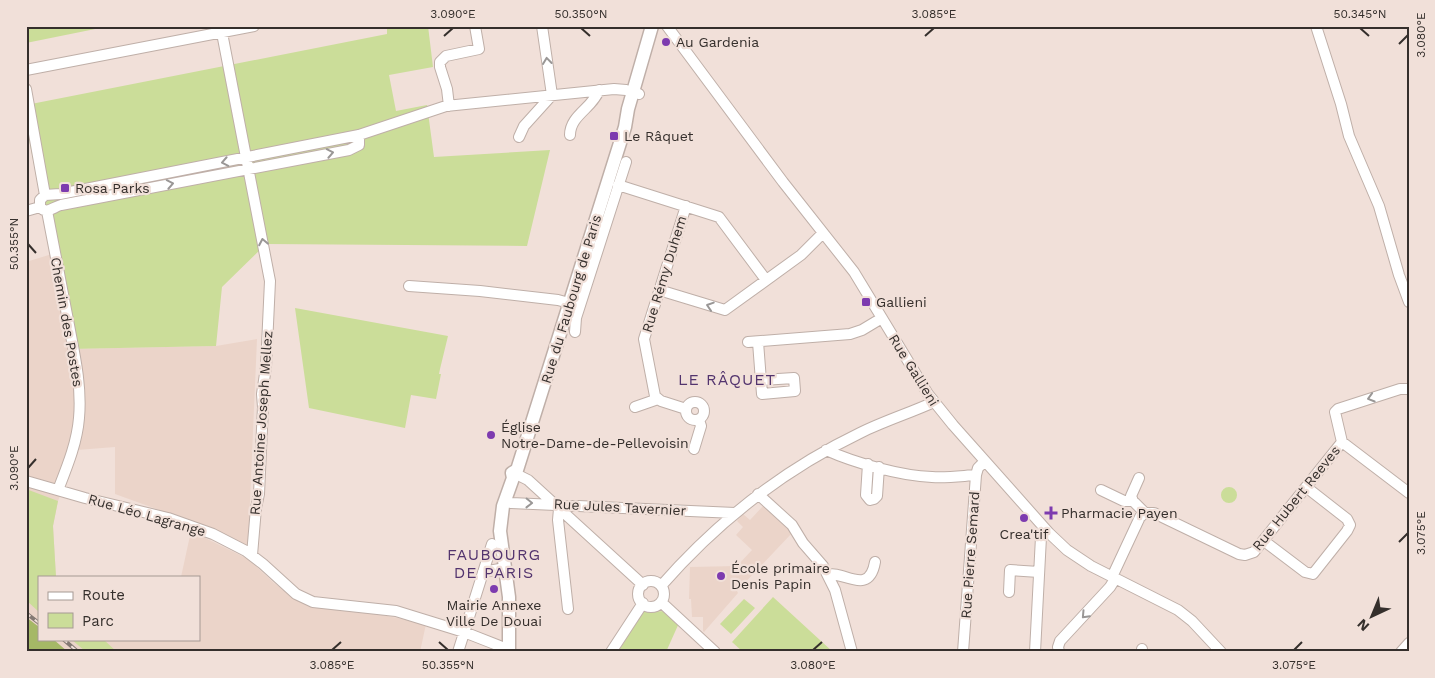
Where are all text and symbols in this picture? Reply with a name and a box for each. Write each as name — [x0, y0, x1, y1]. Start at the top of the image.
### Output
text: 3.090°E — [430, 7, 476, 21]
text: 50.350°N — [554, 7, 608, 21]
text: 3.085°E — [912, 7, 957, 21]
text: 50.345°N — [1334, 7, 1387, 21]
text: 3.080°E — [1414, 12, 1428, 58]
place label: Au Gardenia — [676, 34, 759, 50]
marker: Au Gardenia — [660, 36, 672, 48]
one-way arrow — [542, 56, 553, 64]
place label: Le Râquet — [624, 128, 694, 144]
marker: Le Râquet — [608, 130, 620, 142]
one-way arrow — [325, 149, 334, 159]
one-way arrow — [221, 156, 230, 166]
one-way arrow — [166, 179, 174, 189]
place label: Rosa Parks — [75, 180, 150, 196]
marker: Rosa Parks — [59, 182, 71, 194]
street label: Rue du Faubourg de Paris — [538, 213, 604, 385]
street label: Rue Rémy Duhem — [639, 214, 689, 334]
text: 50.355°N — [7, 218, 21, 270]
one-way arrow — [258, 238, 268, 247]
street label: Chemin des Postes — [48, 256, 86, 388]
place label: Gallieni — [876, 294, 927, 310]
marker: Gallieni — [860, 296, 872, 308]
one-way arrow — [706, 302, 715, 312]
street label: Rue Antoine Joseph Mellez — [247, 330, 275, 516]
street label: Rue Gallieni — [886, 331, 942, 409]
district label: LE RÂQUET — [678, 370, 776, 389]
one-way arrow — [1367, 392, 1376, 402]
place label: Église Notre-Dame-de-Pellevoisin — [501, 419, 689, 451]
marker: Église Notre-Dame-de-Pellevoisin — [485, 429, 497, 441]
street label: Rue Hubert Reeves — [1249, 442, 1343, 554]
text: 3.090°E — [7, 445, 21, 491]
street label: Rue Léo Lagrange — [86, 491, 208, 539]
street label: Rue Pierre Semard — [958, 491, 982, 619]
street label: Rue Jules Tavernier — [553, 496, 687, 518]
one-way arrow — [526, 498, 533, 508]
place label: Pharmacie Payen — [1061, 505, 1178, 521]
marker: Pharmacie Payen — [1045, 507, 1057, 519]
text: 3.075°E — [1414, 511, 1428, 555]
marker: Crea'tif — [1018, 512, 1030, 524]
place label: Crea'tif — [1000, 526, 1049, 542]
district label: FAUBOURG DE PARIS — [447, 545, 541, 582]
place label: École primaire Denis Papin — [731, 560, 830, 592]
marker: École primaire Denis Papin — [715, 570, 727, 582]
legend — [38, 576, 200, 640]
marker: Mairie Annexe Ville De Douai — [488, 583, 500, 595]
text: Route — [82, 586, 125, 604]
north arrow — [1348, 590, 1398, 640]
place label: Mairie Annexe Ville De Douai — [446, 597, 542, 629]
one-way arrow — [1082, 609, 1091, 618]
text: Parc — [82, 612, 114, 630]
text: N — [1354, 616, 1372, 635]
text: 3.085°E — [310, 658, 355, 672]
text: 50.355°N — [422, 658, 474, 672]
text: 3.080°E — [790, 658, 836, 672]
text: 3.075°E — [1272, 658, 1316, 672]

